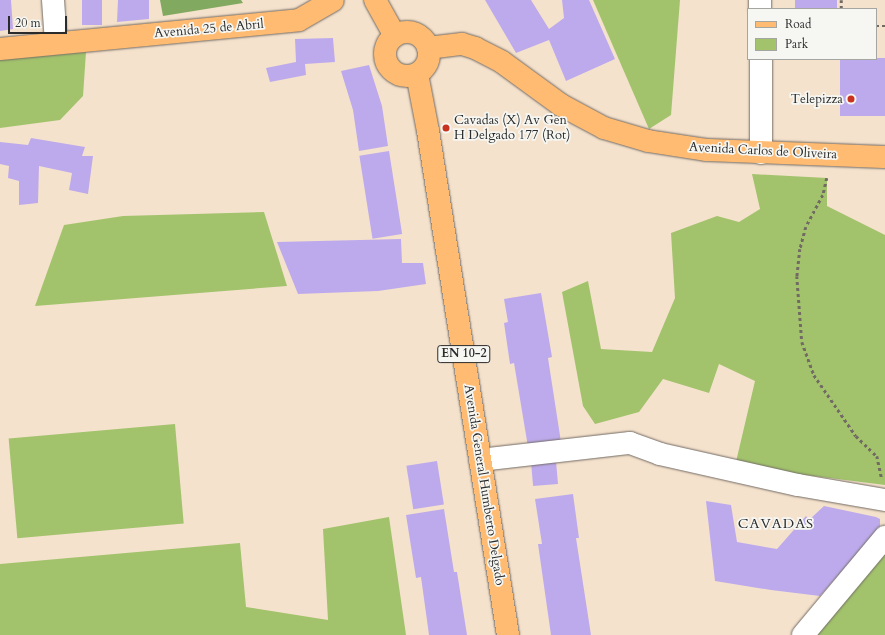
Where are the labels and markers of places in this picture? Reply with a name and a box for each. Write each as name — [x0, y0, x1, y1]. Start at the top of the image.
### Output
place label: Telepizza — [791, 91, 843, 107]
marker: Telepizza — [846, 94, 856, 104]
place label: Cavadas (X) Av Gen H Delgado 177 (Rot) — [454, 113, 570, 144]
marker: Cavadas (X) Av Gen H Delgado 177 (Rot) — [441, 123, 451, 133]

